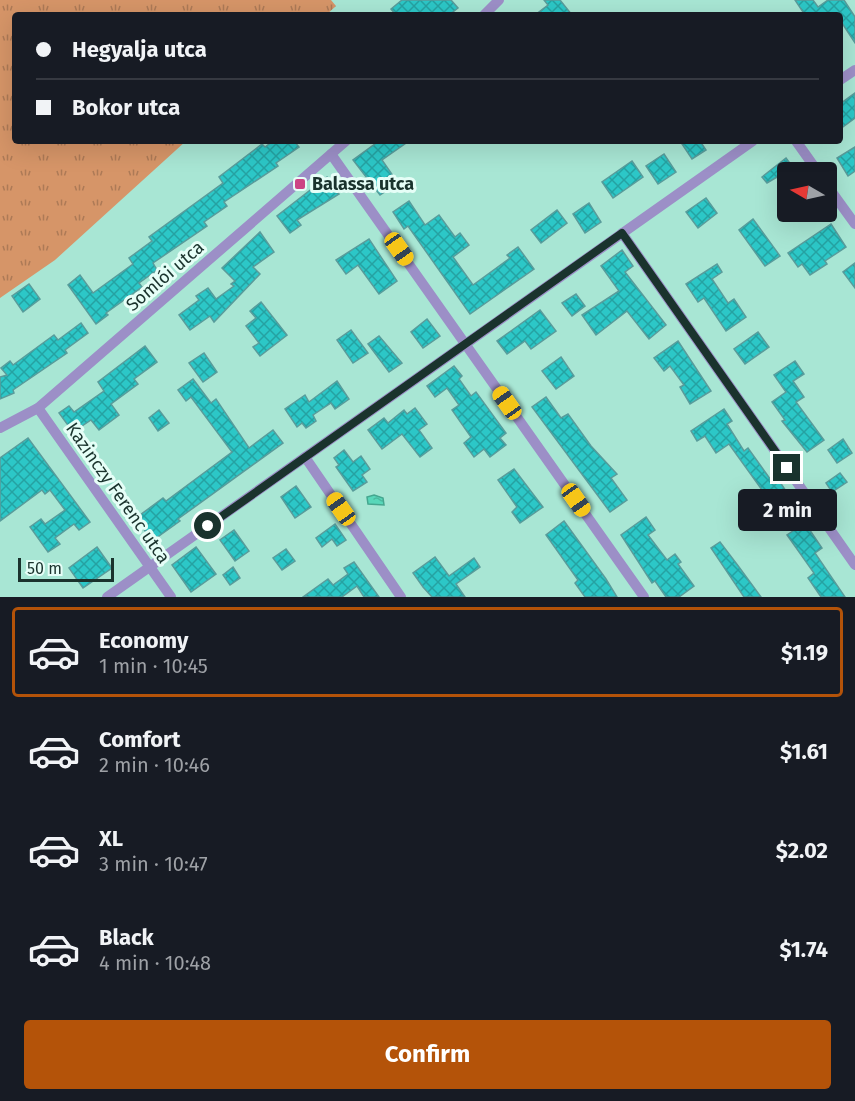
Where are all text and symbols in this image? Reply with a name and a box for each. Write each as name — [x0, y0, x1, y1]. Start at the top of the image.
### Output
text: Hegyalja utca — [72, 36, 207, 63]
text: Bokor utca — [72, 94, 180, 121]
north arrow — [777, 162, 837, 222]
map controls — [777, 162, 837, 222]
place label: Balassa utca — [312, 173, 414, 195]
marker: Balassa utca — [293, 177, 307, 191]
car — [381, 229, 417, 269]
street label: Somlói utca — [121, 236, 209, 316]
car — [489, 383, 525, 423]
street label: Kazinczy Ferenc utca — [61, 418, 175, 568]
route end — [773, 454, 800, 481]
car — [558, 480, 594, 520]
car — [323, 489, 359, 529]
callout: 2 min — [738, 489, 836, 531]
text: 2 min — [763, 498, 812, 522]
route start — [194, 512, 221, 539]
scale bar — [18, 555, 114, 582]
text: 50 m — [27, 559, 62, 578]
icon: car — [27, 625, 81, 679]
text: Economy — [99, 627, 188, 654]
text: $1.19 — [781, 639, 828, 666]
text: 1 min · 10:45 — [99, 654, 208, 678]
icon: car — [27, 724, 81, 778]
text: Comfort — [99, 726, 180, 753]
text: $1.61 — [780, 738, 828, 765]
text: 2 min · 10:46 — [99, 753, 210, 777]
icon: car — [27, 823, 81, 877]
text: XL — [99, 825, 123, 852]
text: $2.02 — [776, 837, 828, 864]
text: 3 min · 10:47 — [99, 852, 208, 876]
icon: car — [27, 922, 81, 976]
text: Black — [99, 924, 154, 951]
text: $1.74 — [779, 936, 828, 963]
text: 4 min · 10:48 — [99, 951, 211, 975]
button: Confirm — [24, 1020, 831, 1089]

